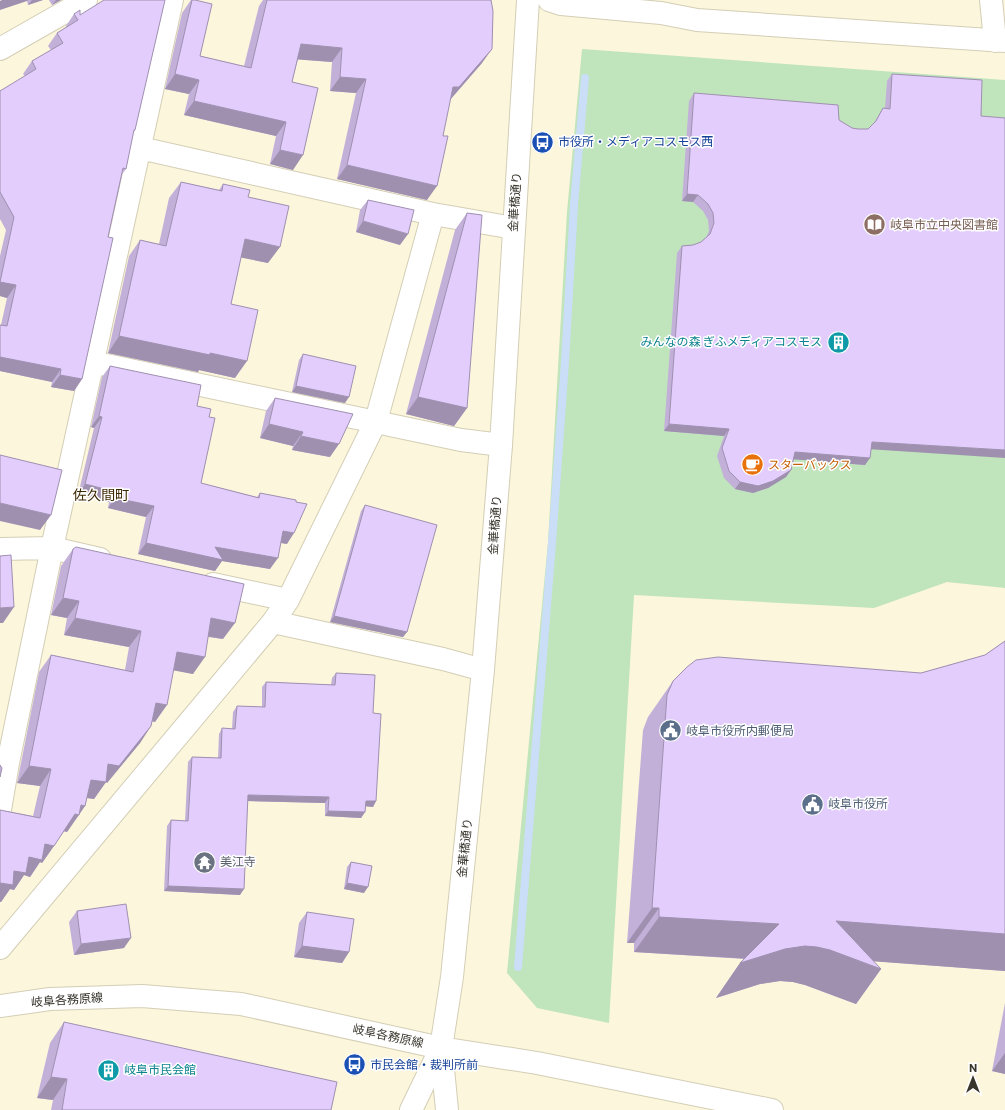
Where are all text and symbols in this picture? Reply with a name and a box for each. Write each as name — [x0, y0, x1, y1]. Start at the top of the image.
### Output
bus stop icon: 市役所・メディアコスモス西 — [530, 129, 556, 155]
place label: 市役所・メディアコスモス西 — [558, 134, 713, 148]
street label: 金華橋通り — [505, 172, 523, 232]
library icon: 岐阜市立中央図書館 — [861, 212, 887, 238]
place label: 岐阜市立中央図書館 — [890, 217, 998, 231]
building icon: みんなの森 ぎふメディアコスモス — [825, 329, 851, 355]
place label: みんなの森 ぎふメディアコスモス — [641, 334, 822, 348]
cafe icon: スターバックス — [740, 452, 766, 478]
place label: スターバックス — [768, 457, 852, 471]
district label: 佐久間町 — [73, 486, 129, 503]
street label: 金華橋通り — [485, 495, 503, 555]
public building icon: 岐阜市役所内郵便局 — [657, 718, 683, 744]
place label: 岐阜市役所内郵便局 — [686, 723, 794, 737]
public building icon: 岐阜市役所 — [799, 791, 825, 817]
place label: 岐阜市役所 — [828, 796, 888, 810]
street label: 金華橋通り — [454, 817, 474, 878]
temple icon: 美江寺 — [191, 849, 217, 875]
place label: 美江寺 — [220, 854, 256, 868]
street label: 岐阜各務原線 — [31, 990, 103, 1008]
street label: 岐阜各務原線 — [352, 1021, 425, 1049]
bus stop icon: 市民会館・裁判所前 — [342, 1052, 368, 1078]
building icon: 岐阜市民会館 — [96, 1057, 122, 1083]
place label: 市民会館・裁判所前 — [370, 1057, 478, 1071]
north arrow — [953, 1058, 993, 1098]
text: N — [969, 1061, 977, 1074]
place label: 岐阜市民会館 — [124, 1062, 196, 1076]

